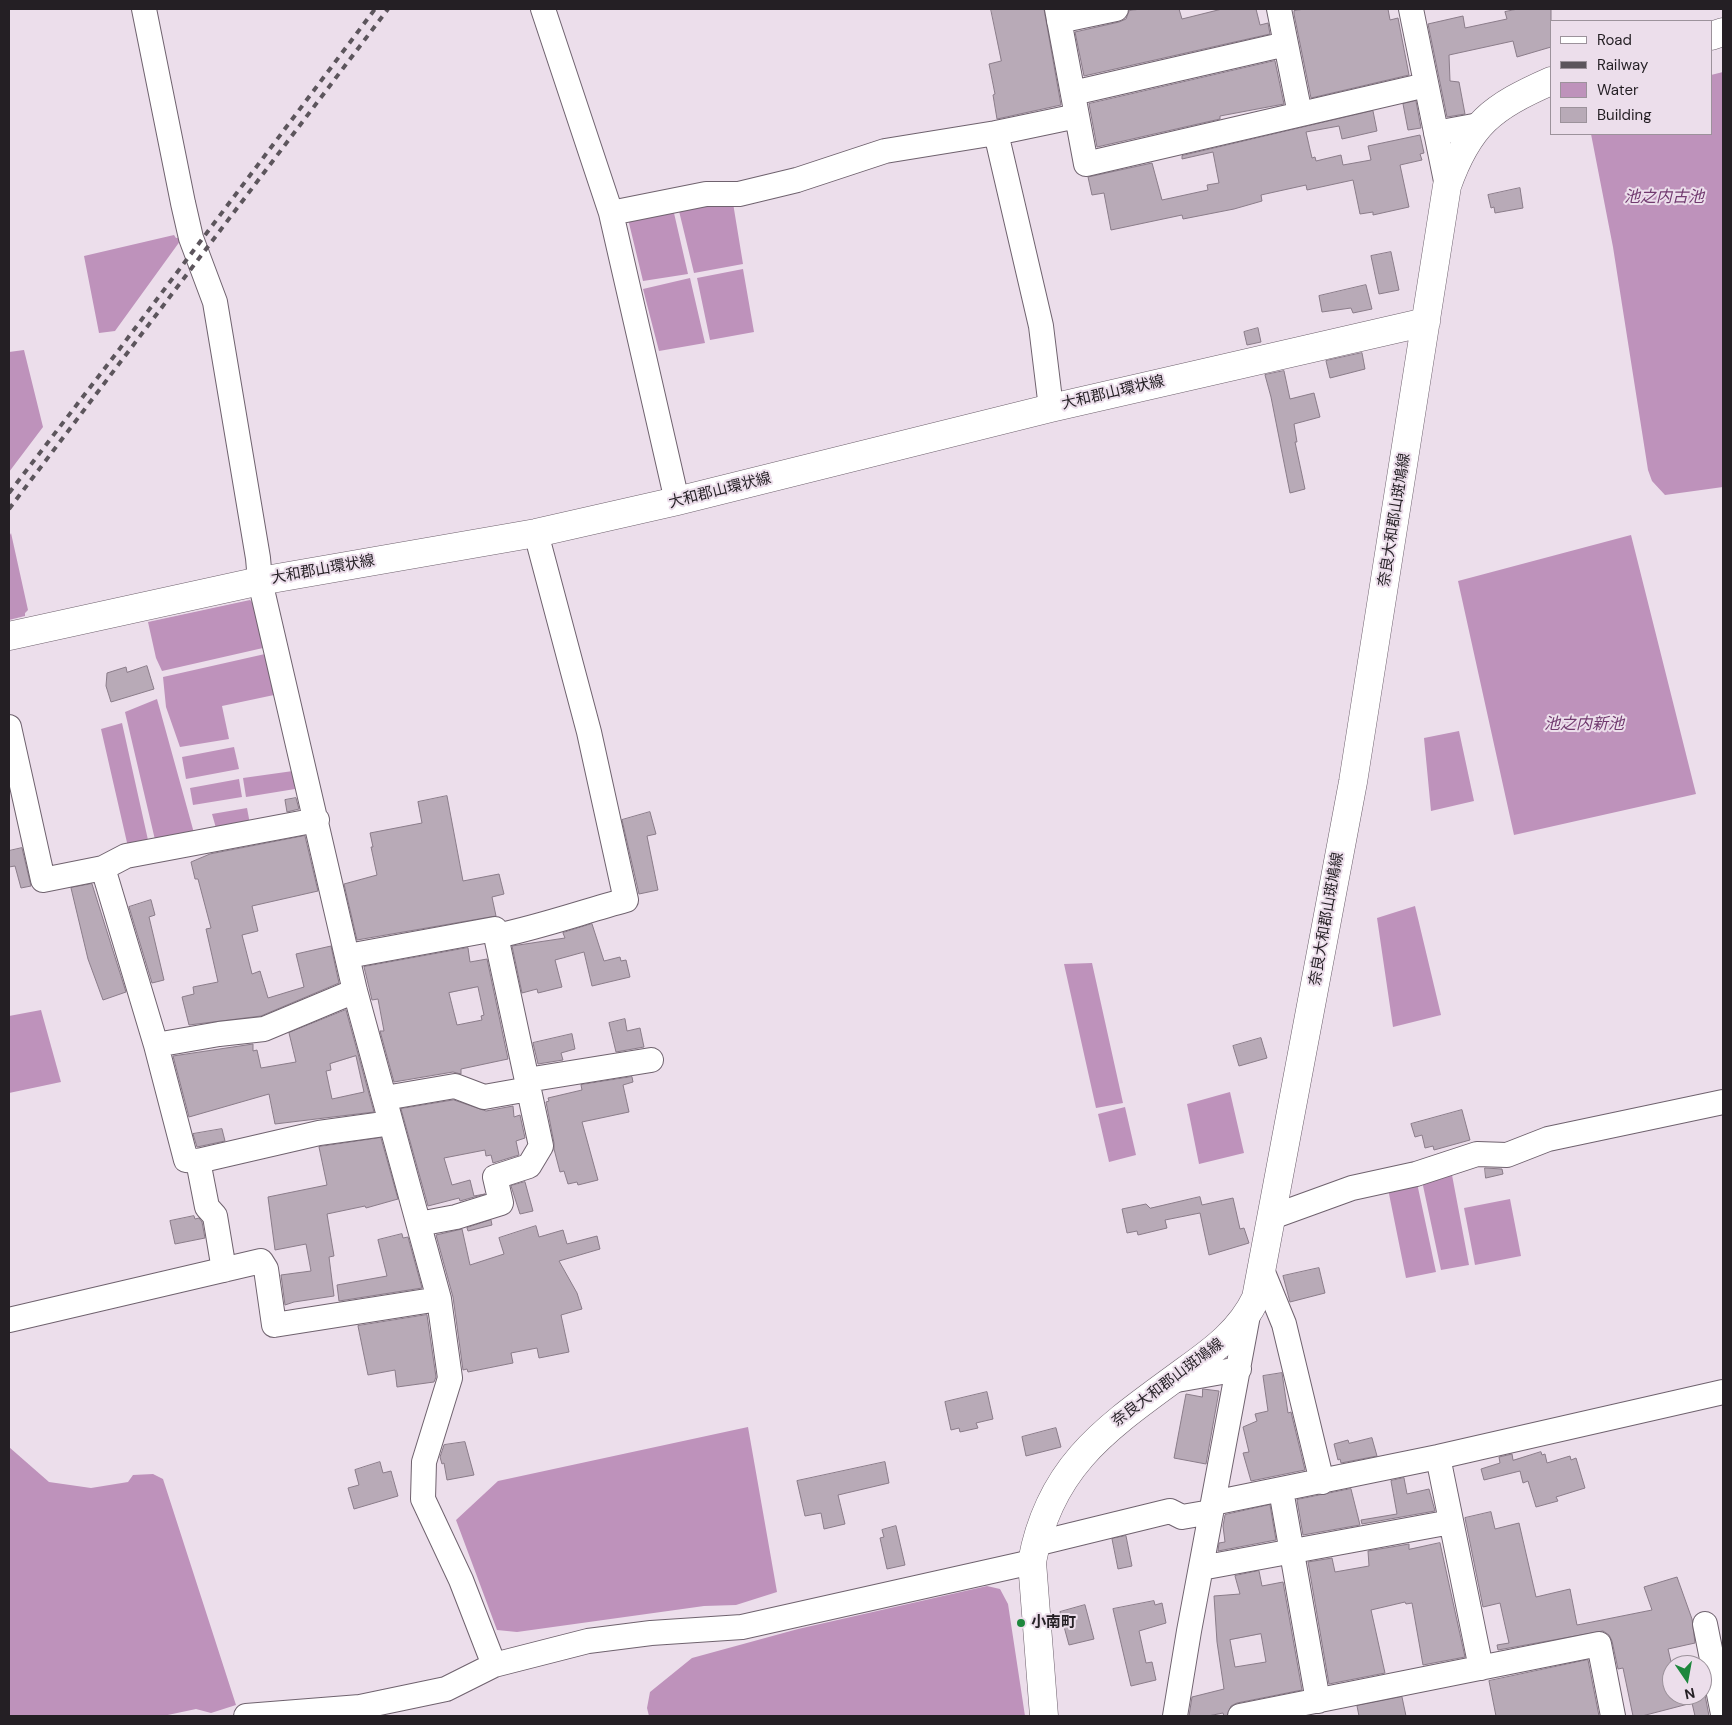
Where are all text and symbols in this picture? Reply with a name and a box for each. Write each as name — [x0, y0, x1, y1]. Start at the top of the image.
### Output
legend — [1550, 20, 1712, 135]
text: Road — [1597, 30, 1632, 50]
text: Railway — [1597, 55, 1648, 75]
text: Water — [1597, 80, 1638, 100]
text: Building — [1597, 105, 1652, 125]
water label: 池之内古池 — [1624, 188, 1704, 208]
street label: 大和郡山環状線 — [1060, 372, 1166, 414]
street label: 奈良大和郡山斑鳩線 — [1376, 452, 1414, 588]
street label: 大和郡山環状線 — [667, 470, 773, 512]
street label: 大和郡山環状線 — [270, 552, 376, 588]
water label: 池之内新池 — [1544, 715, 1624, 735]
street label: 奈良大和郡山斑鳩線 — [1306, 851, 1348, 987]
street label: 奈良大和郡山斑鳩線 — [1109, 1335, 1227, 1431]
place label: 小南町 — [1031, 1614, 1076, 1632]
marker: 小南町 — [1015, 1617, 1027, 1629]
north arrow — [1662, 1655, 1712, 1705]
text: N — [1683, 1684, 1697, 1704]

